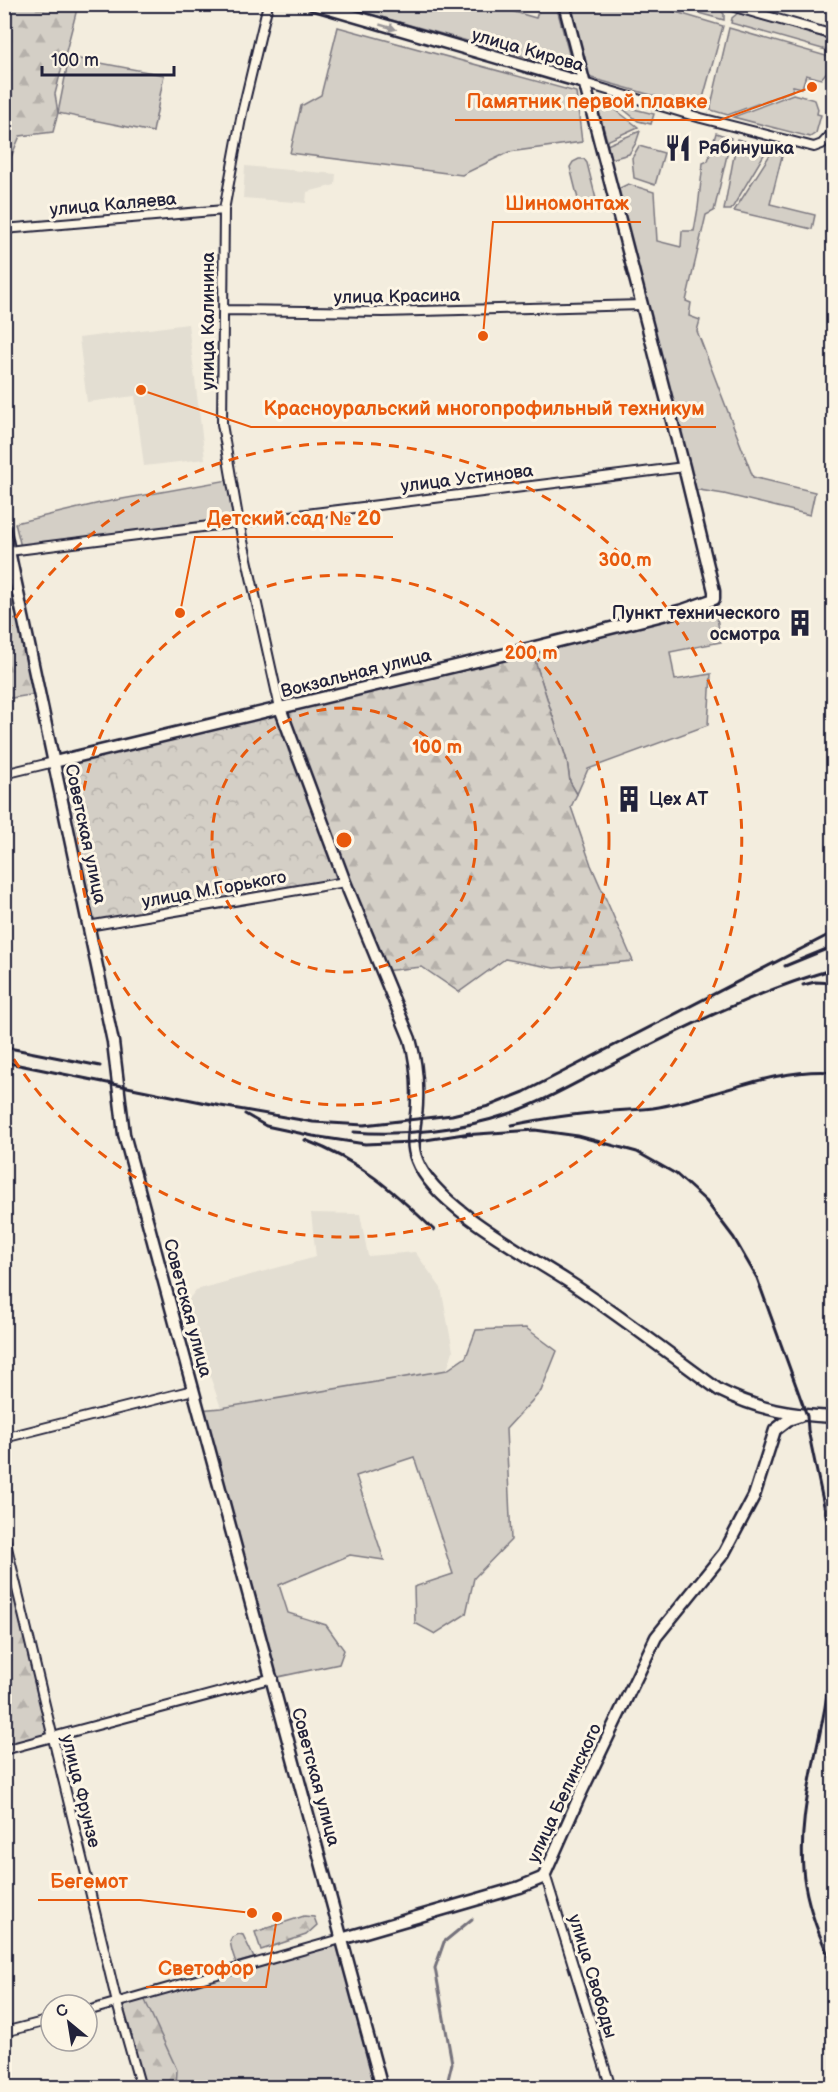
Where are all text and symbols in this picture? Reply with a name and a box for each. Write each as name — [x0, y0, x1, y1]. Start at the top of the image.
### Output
one-way arrow — [379, 22, 397, 32]
street label: улица Кирова — [469, 24, 587, 77]
scale bar — [42, 39, 174, 77]
text: 100 m — [51, 50, 99, 71]
callout: Памятник первой плавке — [455, 82, 720, 120]
text: Памятник первой плавке — [466, 90, 708, 114]
restaurant icon: Рябинушка — [663, 133, 693, 163]
place label: Рябинушка — [698, 138, 795, 159]
callout: Шиномонтаж — [493, 184, 641, 222]
street label: улица Каляева — [49, 188, 178, 221]
text: Шиномонтаж — [505, 192, 630, 216]
street label: улица Калинина — [198, 252, 219, 390]
street label: улица Красина — [333, 285, 461, 308]
callout: Красноуральский многопрофильный техникум — [251, 389, 716, 427]
text: Красноуральский многопрофильный техникум — [263, 397, 705, 421]
street label: улица Устинова — [400, 460, 535, 497]
callout: Детский сад № 20 — [195, 499, 393, 537]
text: Детский сад № 20 — [207, 507, 381, 531]
text: 300 m — [598, 550, 652, 571]
place label: Пункт технического осмотра — [612, 603, 781, 645]
building icon: Пункт технического осмотра — [785, 608, 815, 638]
text: 200 m — [504, 643, 558, 664]
street label: Вокзальная улица — [279, 645, 434, 702]
text: 100 m — [412, 737, 462, 758]
street label: Советская улица — [60, 762, 111, 906]
building icon: Цех АТ — [614, 784, 644, 814]
place label: Цех АТ — [649, 789, 708, 810]
centre of rings — [334, 830, 354, 850]
street label: улица М.Горького — [140, 866, 288, 913]
street label: Советская улица — [159, 1237, 216, 1380]
street label: Советская улица — [287, 1706, 344, 1849]
street label: улица Белинского — [523, 1720, 606, 1866]
street label: улица Фрунзе — [56, 1732, 105, 1850]
callout: Бегемот — [38, 1862, 140, 1900]
text: Бегемот — [50, 1870, 128, 1894]
street label: улица Свободы — [564, 1912, 621, 2041]
callout: Светофор — [146, 1949, 266, 1987]
text: Светофор — [158, 1957, 254, 1981]
north arrow — [39, 1993, 99, 2053]
text: С — [53, 2000, 72, 2022]

